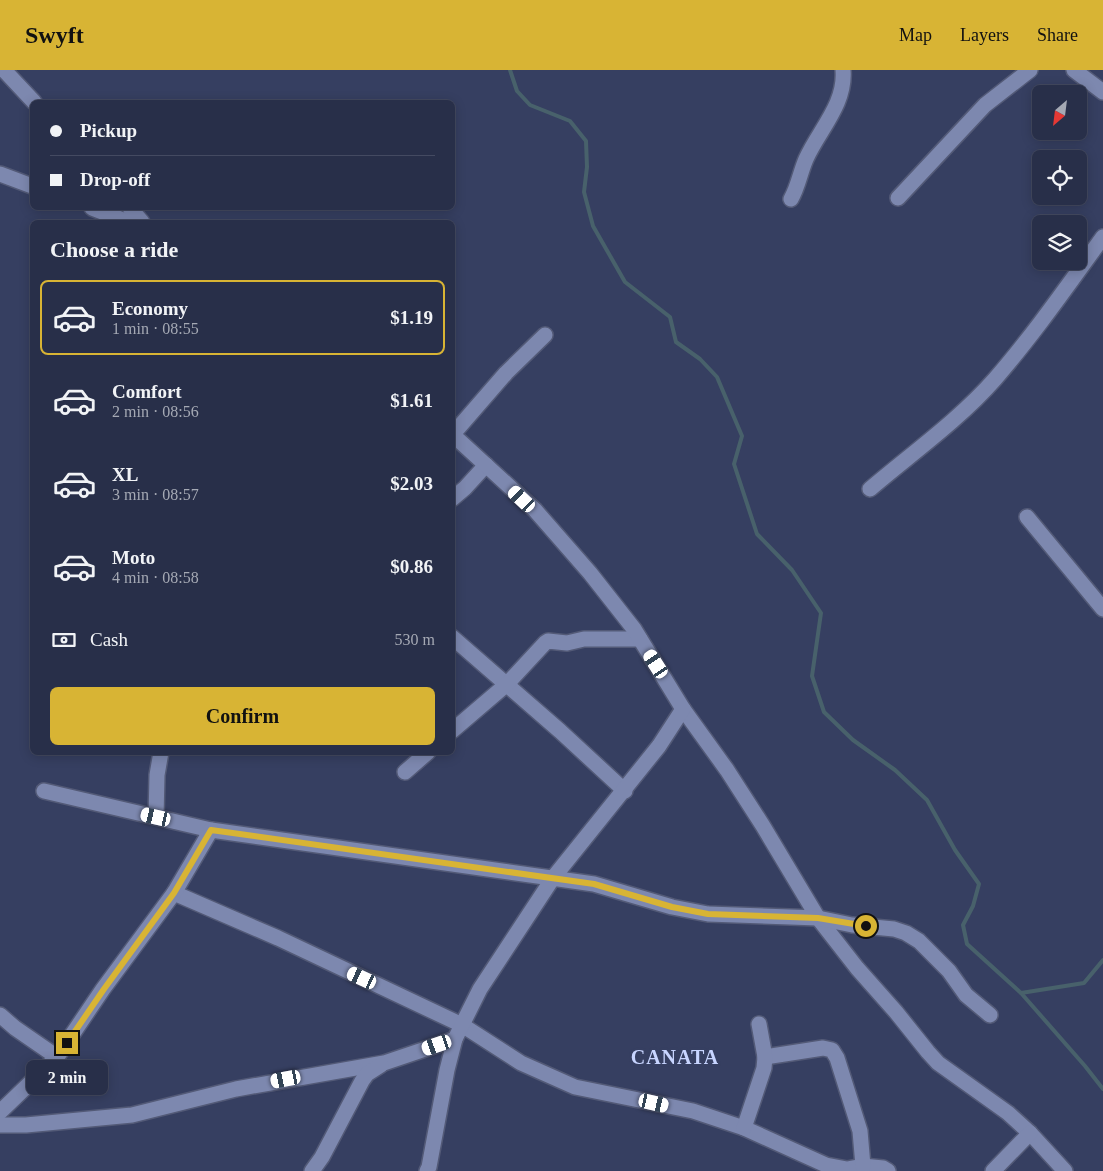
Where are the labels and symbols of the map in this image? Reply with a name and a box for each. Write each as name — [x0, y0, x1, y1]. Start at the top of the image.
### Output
north arrow — [1032, 85, 1088, 140]
car — [505, 483, 538, 515]
car — [641, 647, 670, 681]
car — [139, 806, 172, 828]
route start — [855, 915, 877, 937]
car — [345, 965, 378, 991]
route end — [56, 1032, 78, 1054]
car — [420, 1033, 453, 1057]
district label: CANATA — [631, 1046, 719, 1068]
callout: 2 min — [26, 1060, 108, 1096]
car — [269, 1069, 302, 1089]
car — [637, 1092, 670, 1114]

